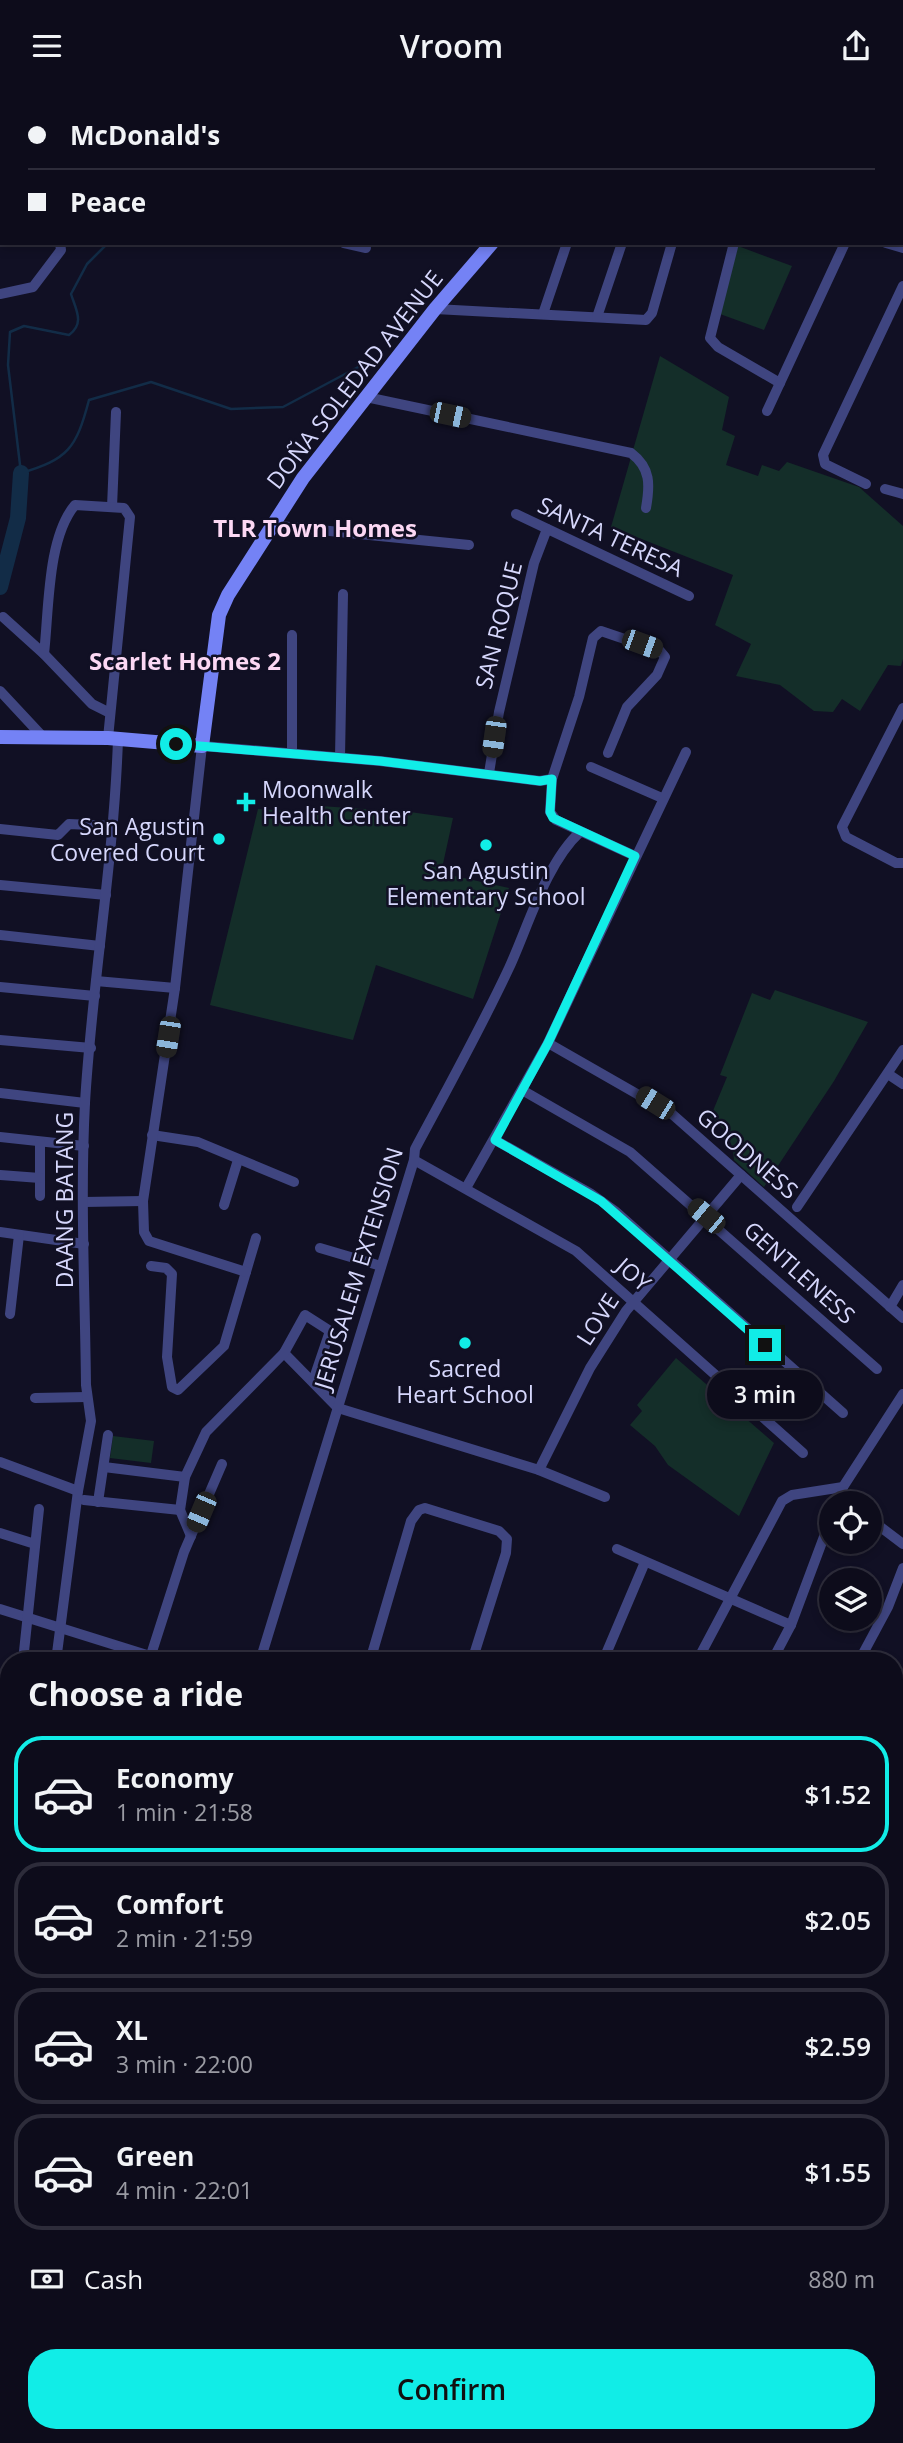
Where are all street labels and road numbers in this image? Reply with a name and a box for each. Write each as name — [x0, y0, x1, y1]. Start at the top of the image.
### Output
street label: DOÑA SOLEDAD AVENUE — [258, 263, 450, 495]
street label: SANTA TERESA — [533, 488, 689, 584]
street label: SAN ROQUE — [467, 558, 529, 692]
street label: GOODNESS — [691, 1100, 805, 1206]
street label: DAANG BATANG — [48, 1112, 80, 1288]
street label: JERUSALEM EXTENSION — [305, 1143, 410, 1395]
street label: GENTLENESS — [737, 1213, 863, 1331]
street label: JOY — [608, 1248, 659, 1298]
street label: LOVE — [568, 1287, 626, 1351]

